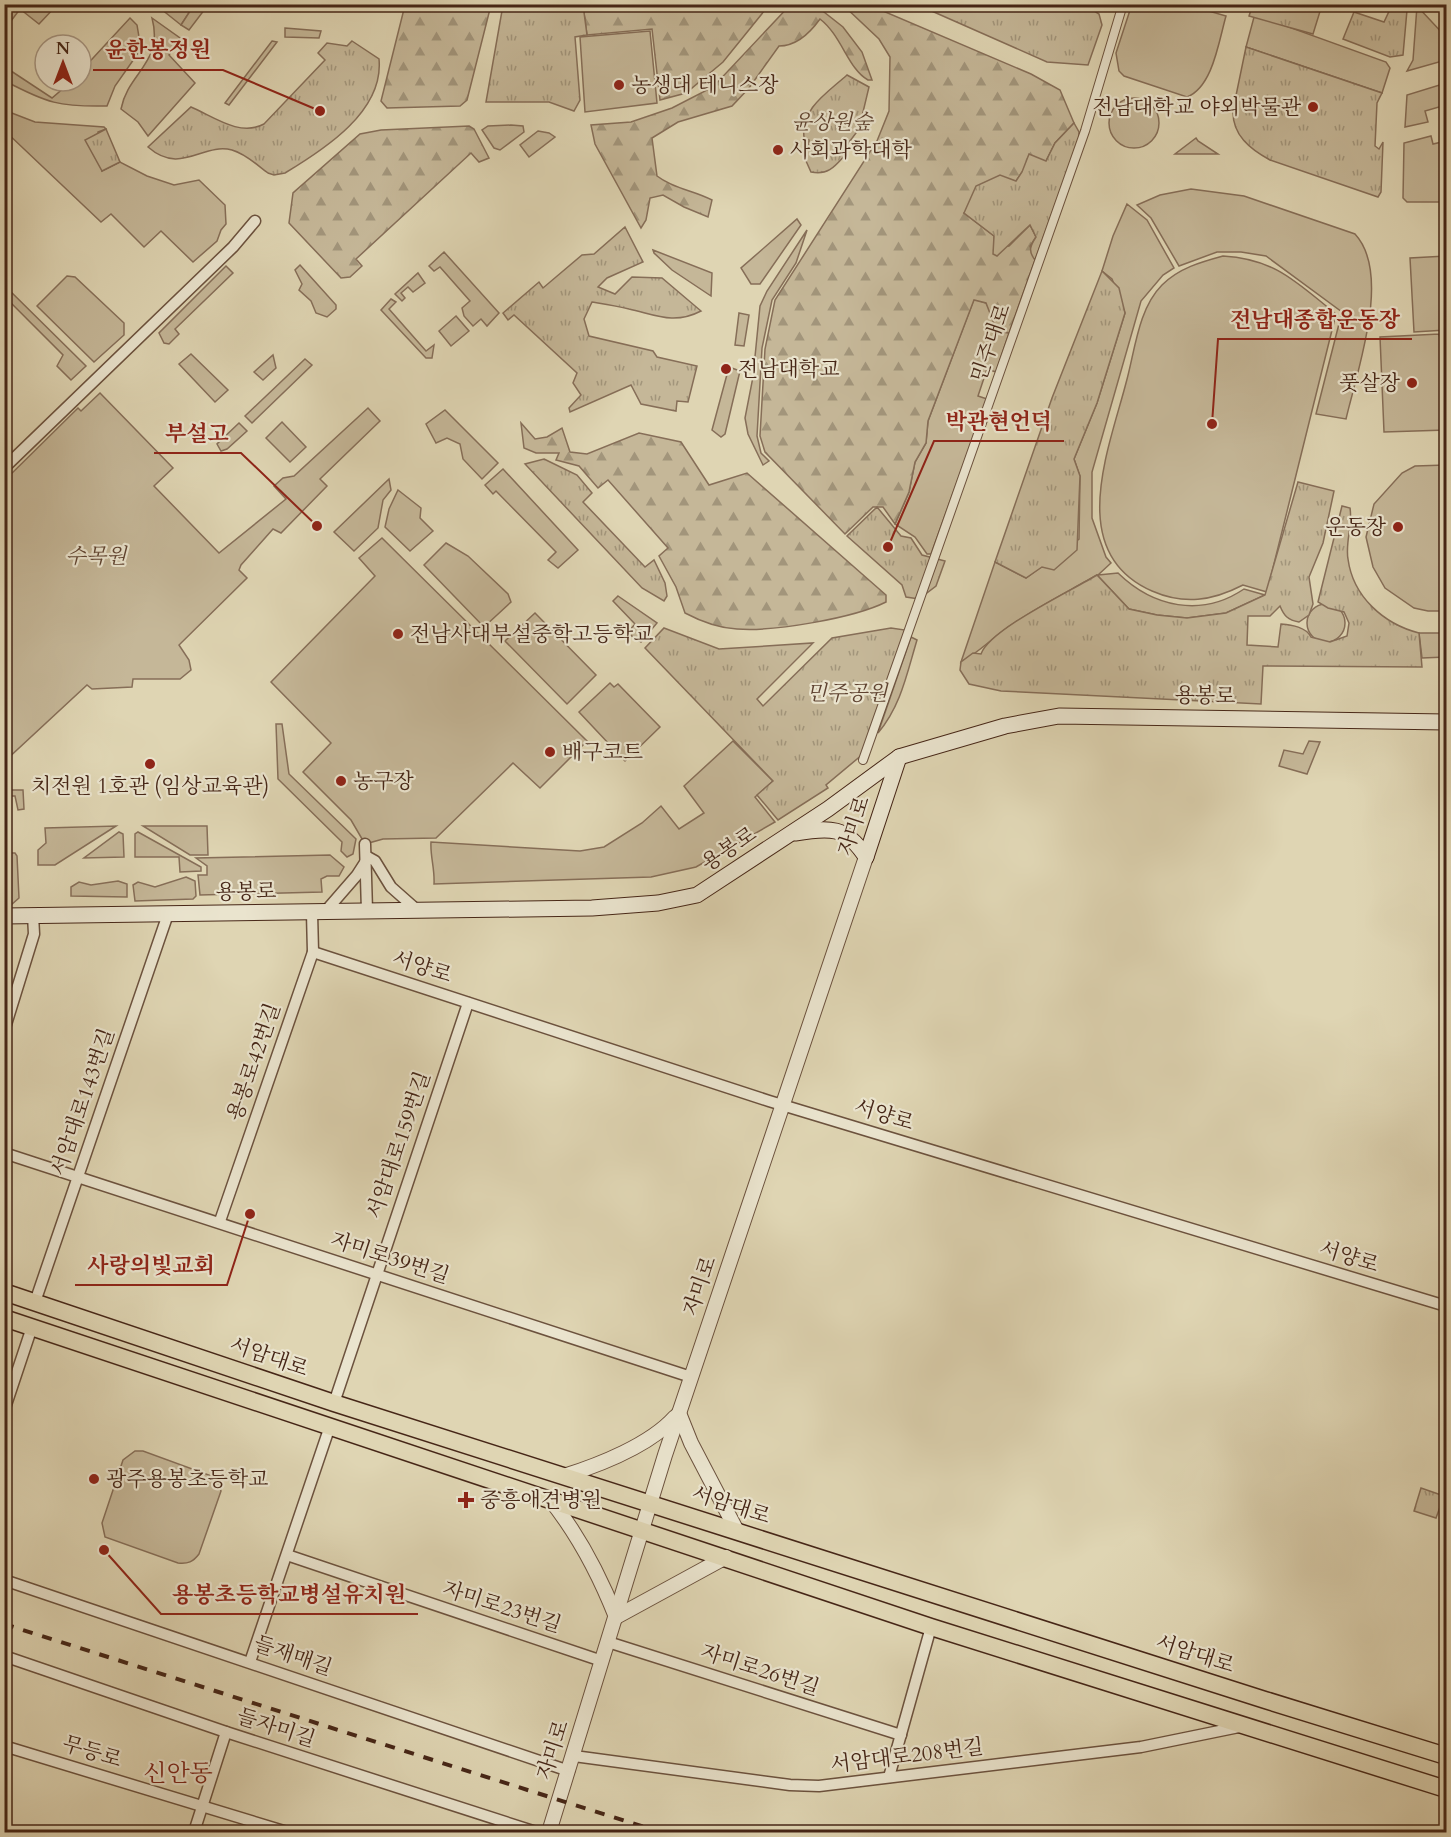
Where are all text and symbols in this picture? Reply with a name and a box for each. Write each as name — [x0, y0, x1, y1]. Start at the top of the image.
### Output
callout: 윤한봉정원 — [93, 30, 223, 70]
north arrow — [33, 33, 93, 93]
text: 윤한봉정원 — [105, 35, 211, 65]
text: N — [56, 38, 70, 60]
place label: 농생대 테니스장 — [631, 71, 779, 100]
marker: 농생대 테니스장 — [612, 78, 626, 92]
place label: 전남대학교 야외박물관 — [1093, 93, 1302, 122]
marker: 전남대학교 야외박물관 — [1306, 100, 1320, 114]
park label: 윤상원숲 — [791, 108, 874, 137]
place label: 사회과학대학 — [790, 136, 912, 165]
marker: 사회과학대학 — [771, 143, 785, 157]
callout: 전남대종합운동장 — [1218, 299, 1412, 339]
street label: 민주대로 — [964, 300, 1018, 386]
text: 전남대종합운동장 — [1230, 305, 1401, 335]
place label: 전남대학교 — [738, 355, 839, 384]
marker: 전남대학교 — [719, 362, 733, 376]
place label: 풋살장 — [1339, 369, 1401, 398]
marker: 풋살장 — [1405, 376, 1419, 390]
callout: 박관현언덕 — [934, 401, 1064, 441]
text: 박관현언덕 — [946, 407, 1052, 437]
callout: 부설고 — [154, 413, 241, 453]
text: 부설고 — [165, 419, 229, 449]
place label: 운동장 — [1325, 513, 1387, 542]
marker: 운동장 — [1391, 520, 1405, 534]
park label: 수목원 — [66, 542, 128, 571]
place label: 전남사대부설중학고등학교 — [410, 620, 653, 649]
marker: 전남사대부설중학고등학교 — [391, 627, 405, 641]
park label: 민주공원 — [806, 679, 889, 708]
street label: 용봉로 — [1174, 681, 1236, 711]
place label: 배구코트 — [562, 738, 643, 767]
marker: 배구코트 — [543, 745, 557, 759]
marker: 치전원 1호관 (임상교육관) — [143, 757, 157, 771]
place label: 농구장 — [353, 767, 415, 796]
place label: 치전원 1호관 (임상교육관) — [31, 772, 269, 801]
marker: 농구장 — [334, 774, 348, 788]
street label: 자미로 — [831, 793, 877, 859]
street label: 용봉로 — [696, 820, 762, 878]
street label: 용봉로 — [215, 877, 277, 907]
street label: 서양로 — [389, 944, 455, 990]
street label: 용봉로42번길 — [220, 999, 288, 1125]
street label: 서암대로143번길 — [44, 1024, 122, 1180]
street label: 서암대로159번길 — [360, 1067, 438, 1223]
street label: 서양로 — [851, 1092, 917, 1138]
street label: 자미로39번길 — [327, 1225, 453, 1291]
street label: 서양로 — [1316, 1234, 1382, 1280]
callout: 사랑의빛교회 — [75, 1245, 227, 1285]
text: 사랑의빛교회 — [87, 1251, 215, 1281]
street label: 자미로 — [676, 1253, 724, 1319]
street label: 서암대로 — [226, 1330, 312, 1384]
place label: 광주용봉초등학교 — [106, 1465, 268, 1494]
marker: 광주용봉초등학교 — [87, 1472, 101, 1486]
street label: 서암대로 — [688, 1479, 774, 1531]
place label: 중흥애견병원 — [480, 1486, 602, 1515]
marker: 중흥애견병원 — [457, 1491, 475, 1509]
callout: 용봉초등학교병설유치원 — [161, 1574, 418, 1614]
street label: 자미로23번길 — [439, 1574, 565, 1640]
text: 용봉초등학교병설유치원 — [172, 1580, 406, 1610]
street label: 서암대로 — [1152, 1628, 1238, 1680]
street label: 들재매길 — [250, 1629, 336, 1683]
street label: 자미로26번길 — [697, 1637, 823, 1703]
street label: 들자미길 — [233, 1702, 319, 1754]
street label: 자미로 — [530, 1717, 576, 1783]
street label: 무등로 — [59, 1729, 125, 1775]
street label: 서암대로208번길 — [829, 1732, 985, 1780]
district label: 신안동 — [143, 1757, 213, 1790]

